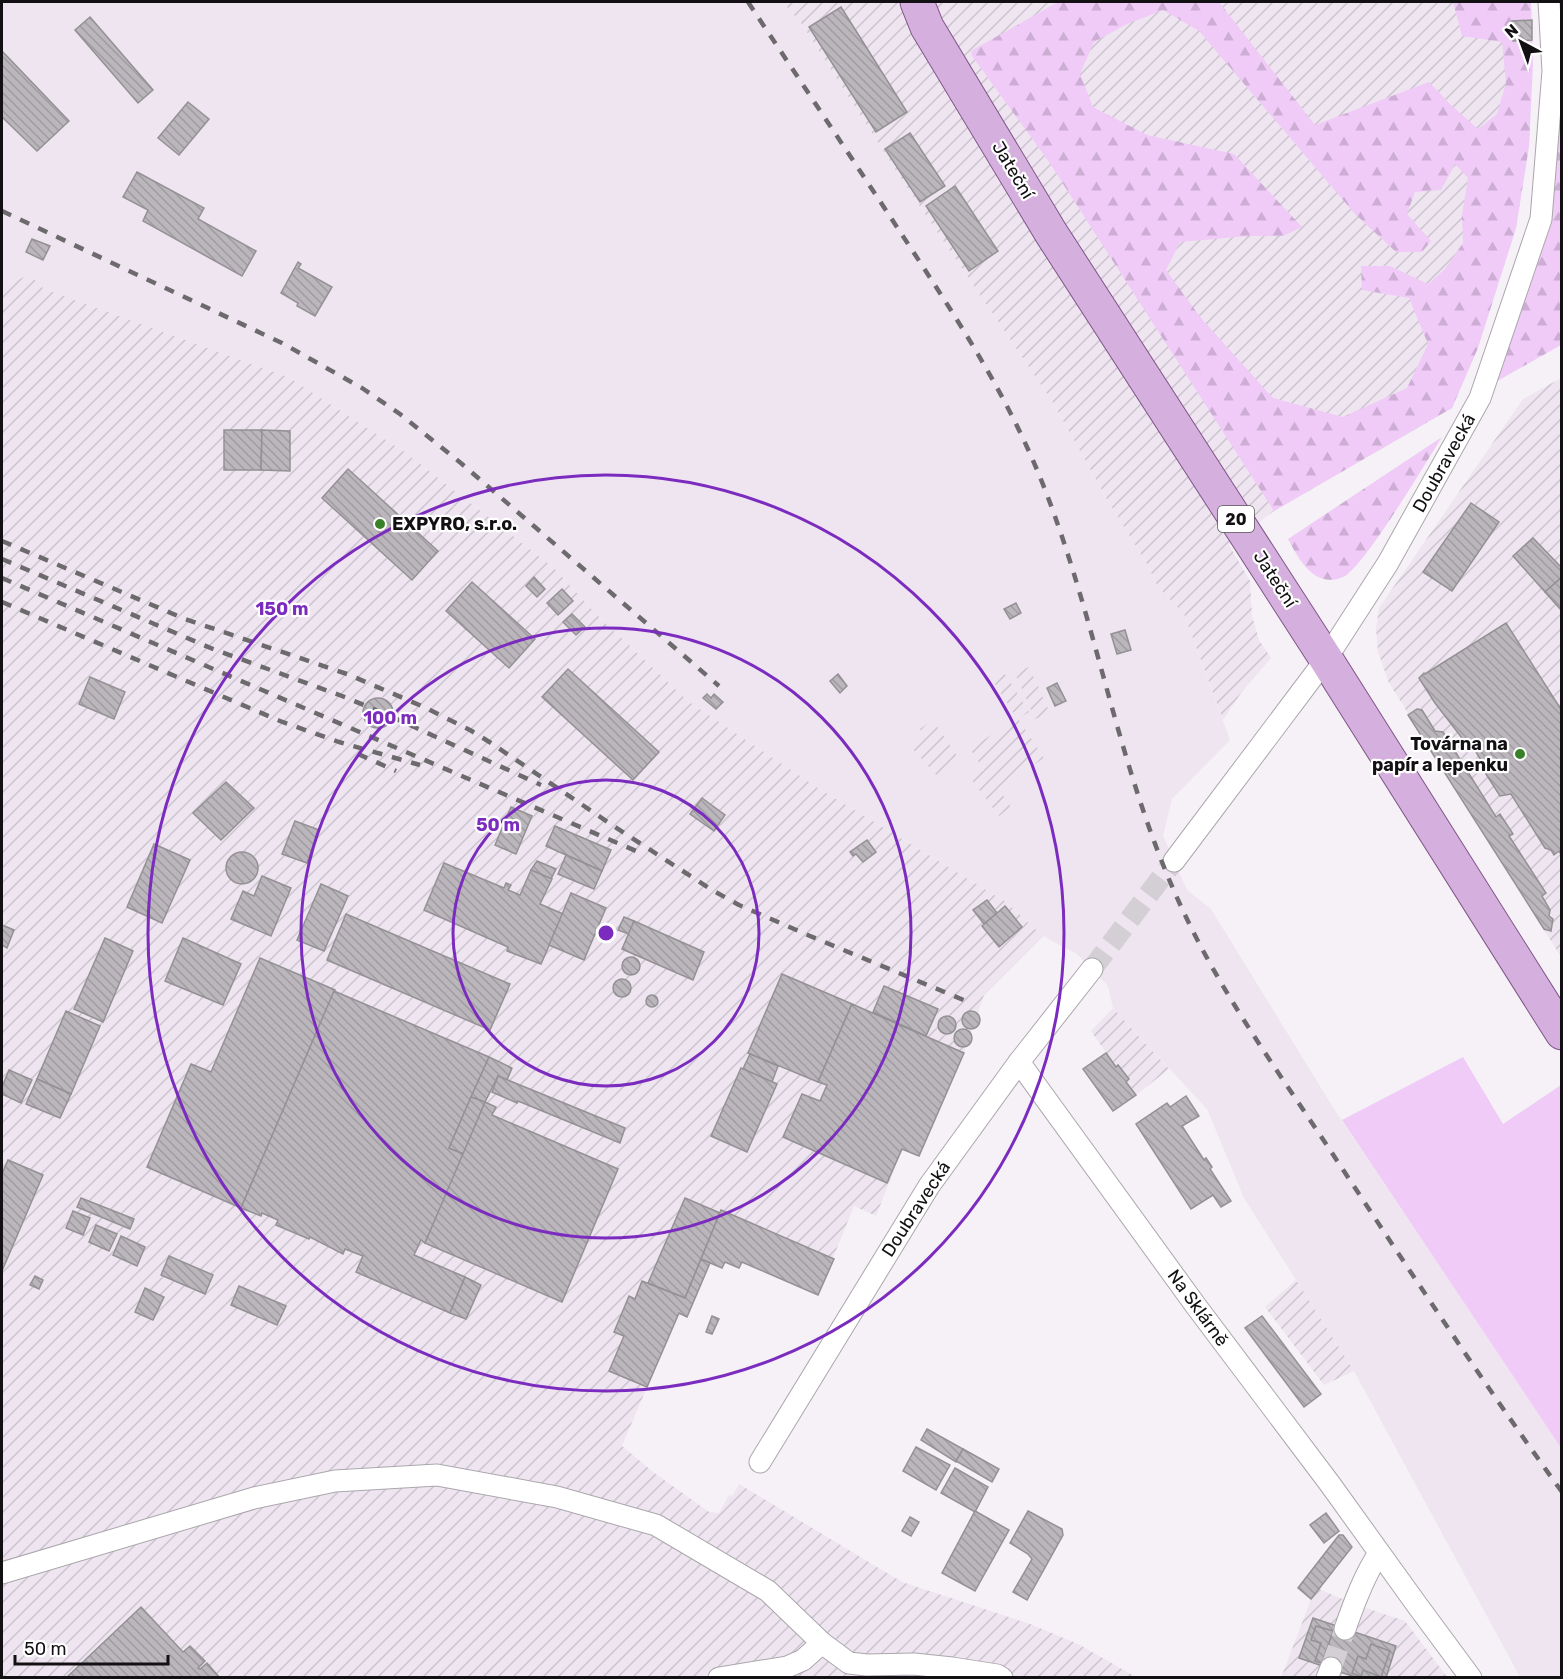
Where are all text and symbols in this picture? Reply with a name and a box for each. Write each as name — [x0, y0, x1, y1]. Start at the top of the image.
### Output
north arrow — [1491, 12, 1551, 72]
text: N — [1501, 20, 1522, 42]
street label: Jateční — [987, 137, 1040, 204]
street label: Doubravecká — [1408, 410, 1480, 516]
road number: 20 — [1218, 506, 1254, 532]
place label: EXPYRO, s.r.o. — [392, 513, 517, 535]
marker: EXPYRO, s.r.o. — [373, 517, 387, 531]
street label: Jateční — [1248, 546, 1302, 613]
text: 150 m — [255, 598, 309, 620]
text: 100 m — [363, 707, 417, 729]
place label: Továrna na papír a lepenku — [1372, 733, 1508, 776]
marker: Továrna na papír a lepenku — [1513, 747, 1527, 761]
text: 50 m — [476, 814, 520, 836]
centre of rings — [596, 923, 616, 943]
street label: Doubravecká — [877, 1157, 955, 1261]
street label: Na Sklárně — [1163, 1265, 1233, 1351]
scale bar — [15, 1628, 168, 1666]
text: 50 m — [24, 1638, 67, 1660]

